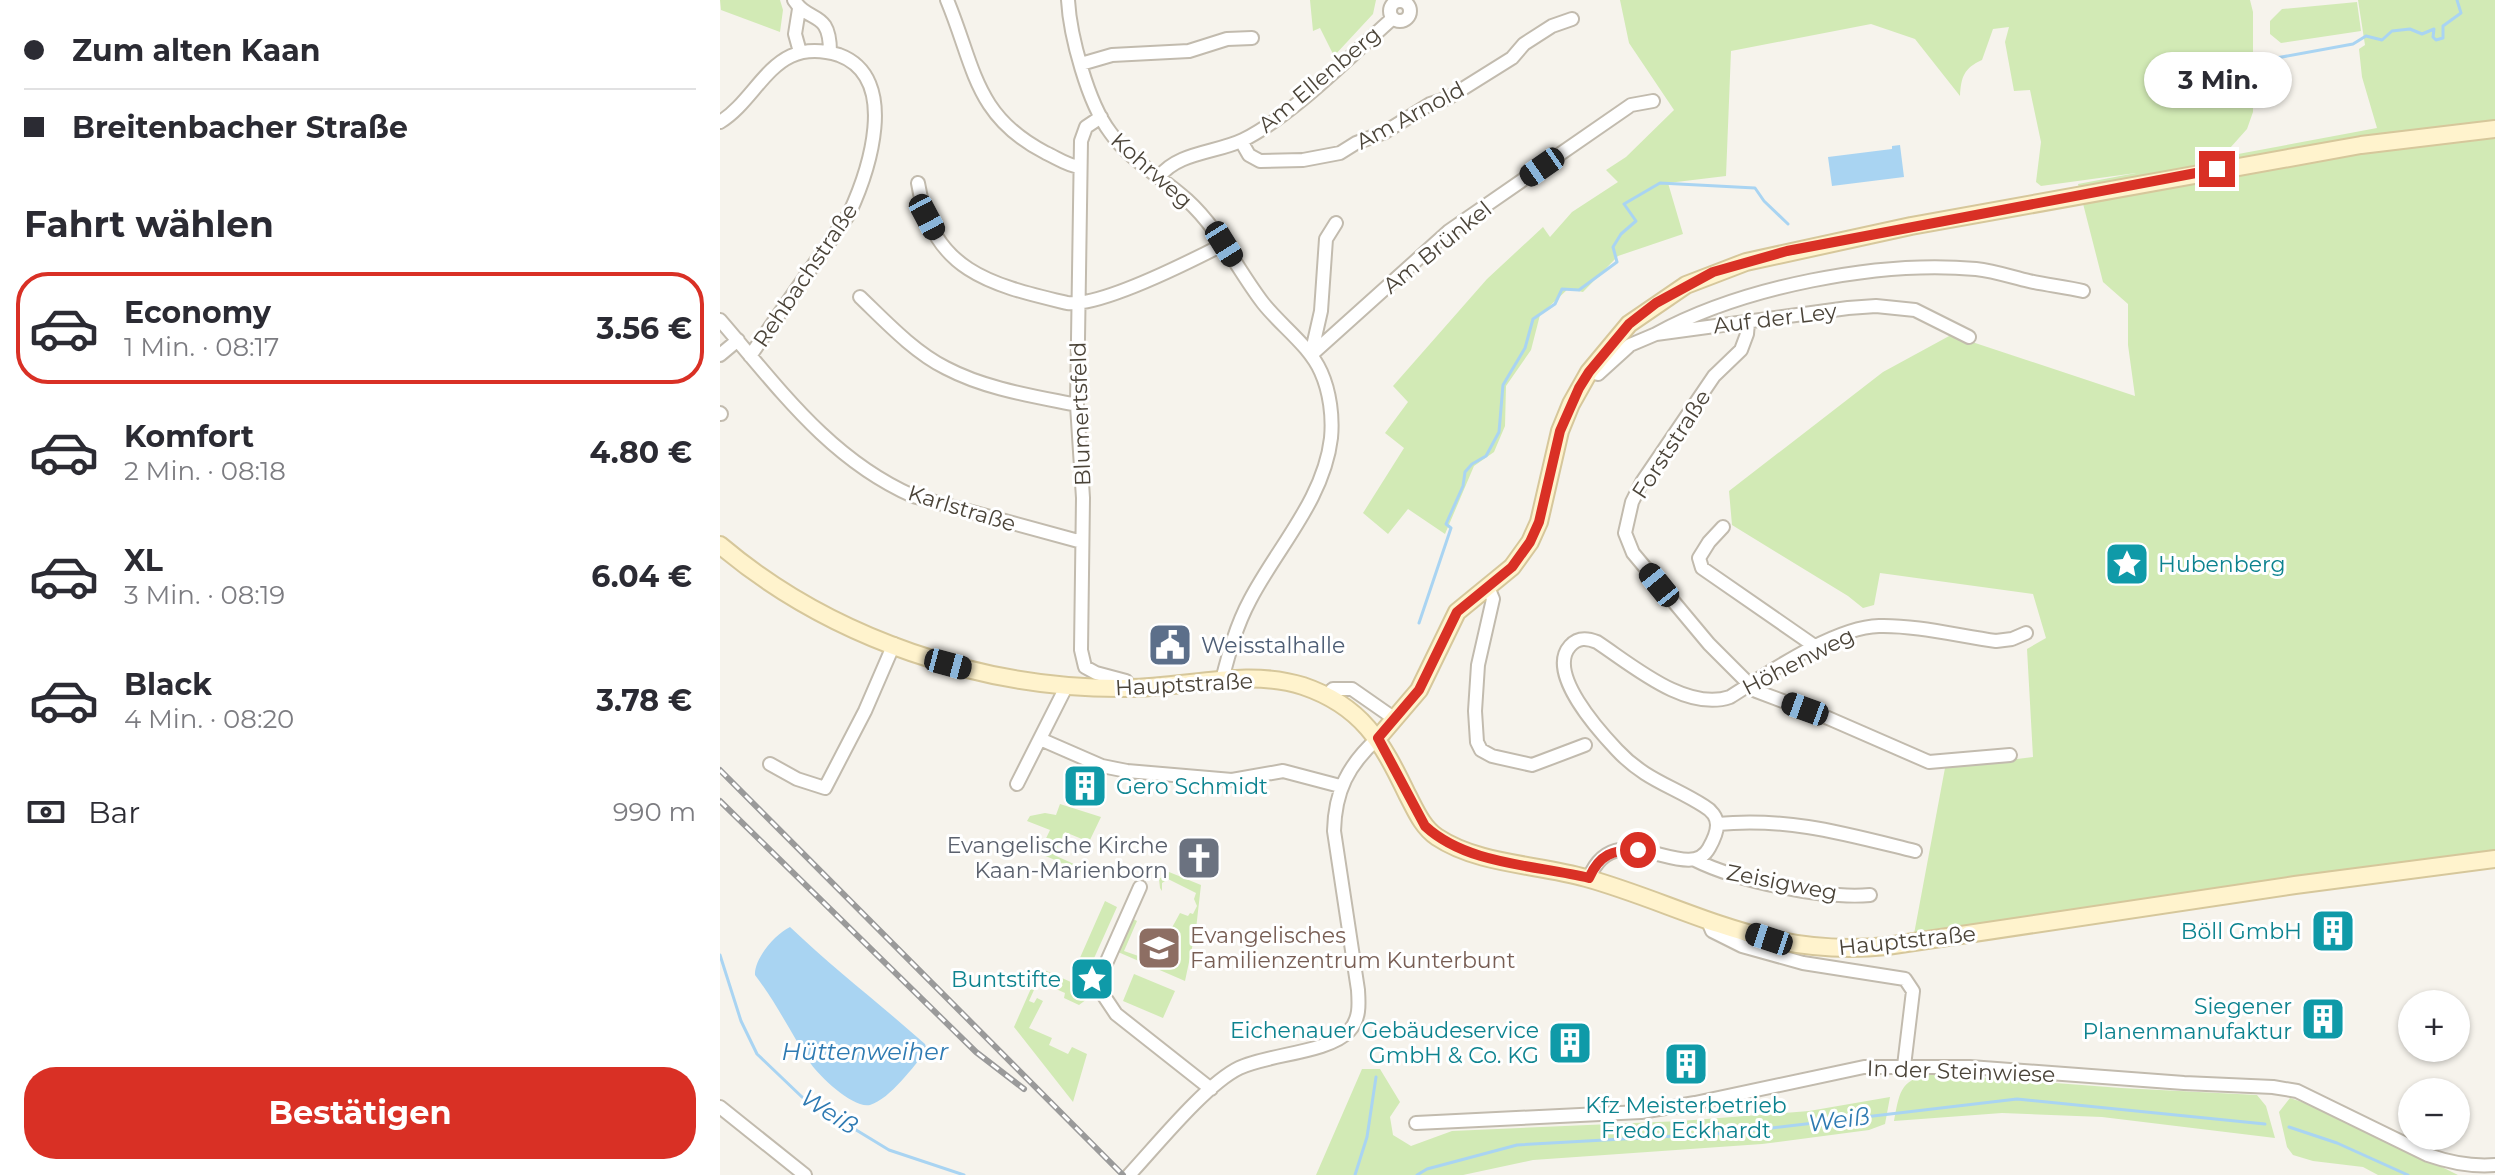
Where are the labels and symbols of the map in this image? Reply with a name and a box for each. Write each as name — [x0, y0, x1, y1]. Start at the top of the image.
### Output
street label: Am Ellenberg — [1253, 20, 1386, 138]
callout: 3 Min. — [2143, 53, 2291, 109]
street label: Am Arnold — [1351, 76, 1469, 155]
street label: Kohrweg — [1105, 127, 1198, 214]
car — [1515, 143, 1569, 191]
route end — [2199, 151, 2235, 187]
car — [905, 190, 949, 244]
street label: Am Brünkel — [1378, 195, 1497, 299]
street label: Rehbachstraße — [747, 198, 863, 352]
car — [1201, 217, 1247, 271]
street label: Auf der Ley — [1712, 298, 1838, 339]
street label: Blumertsfeld — [1064, 341, 1097, 486]
street label: Forststraße — [1626, 385, 1717, 504]
street label: Karlstraße — [905, 479, 1019, 538]
place icon: Hubenberg — [2103, 540, 2151, 588]
place label: Hubenberg — [2158, 551, 2286, 578]
car — [1635, 559, 1683, 611]
public building icon: Weisstalhalle — [1146, 621, 1194, 669]
street label: Höhenweg — [1738, 622, 1859, 701]
place label: Weisstalhalle — [1201, 632, 1345, 659]
car — [922, 646, 974, 682]
street label: Hauptstraße — [1114, 667, 1254, 702]
car — [1778, 690, 1832, 728]
building icon: Gero Schmidt — [1061, 762, 1109, 810]
place label: Gero Schmidt — [1116, 773, 1268, 800]
place label: Evangelische Kirche Kaan-Marienborn — [947, 832, 1168, 884]
route start — [1620, 832, 1656, 868]
church icon: Evangelische Kirche Kaan-Marienborn — [1175, 834, 1223, 882]
street label: Zeisigweg — [1724, 859, 1840, 906]
building icon: Böll GmbH — [2309, 907, 2357, 955]
place label: Böll GmbH — [2181, 918, 2302, 945]
car — [1742, 920, 1796, 958]
street label: Hauptstraße — [1837, 920, 1977, 961]
place label: Evangelisches Familienzentrum Kunterbunt — [1190, 922, 1515, 974]
school or university icon: Evangelisches Familienzentrum Kunterbunt — [1135, 924, 1183, 972]
place icon: Buntstifte — [1068, 955, 1116, 1003]
place label: Buntstifte — [951, 966, 1061, 993]
place label: Siegener Planenmanufaktur — [2082, 993, 2292, 1045]
building icon: Siegener Planenmanufaktur — [2299, 995, 2347, 1043]
place label: Eichenauer Gebäudeservice GmbH & Co. KG — [1230, 1017, 1539, 1069]
building icon: Eichenauer Gebäudeservice GmbH & Co. KG — [1546, 1019, 1594, 1067]
water label: Hüttenweiher — [782, 1037, 950, 1066]
building icon: Kfz Meisterbetrieb Fredo Eckhardt — [1662, 1040, 1710, 1088]
street label: In der Steinwiese — [1866, 1055, 2056, 1088]
water label: Weiß — [795, 1083, 863, 1141]
place label: Kfz Meisterbetrieb Fredo Eckhardt — [1585, 1092, 1787, 1144]
water label: Weiß — [1806, 1101, 1871, 1138]

